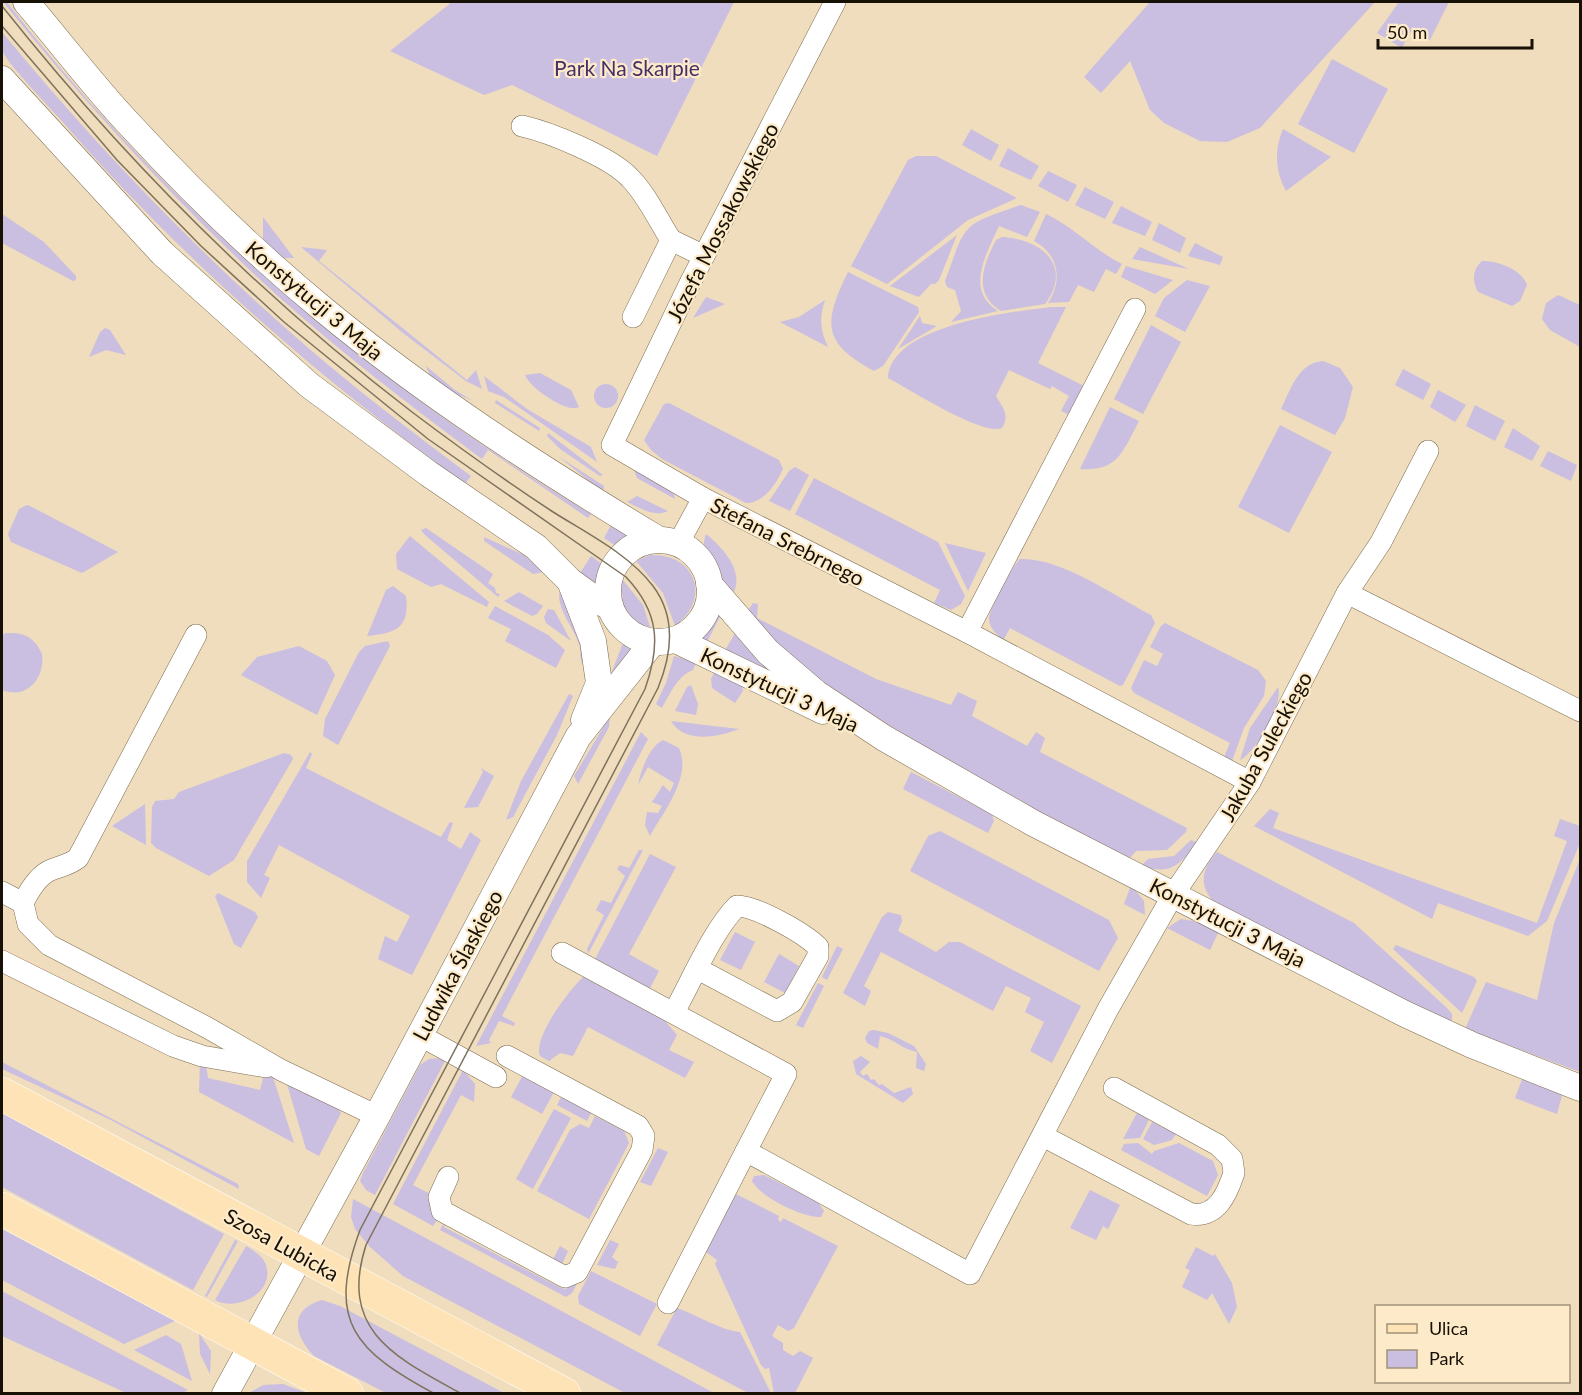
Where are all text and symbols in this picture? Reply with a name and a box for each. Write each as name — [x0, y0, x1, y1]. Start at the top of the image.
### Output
scale bar — [1378, 12, 1532, 50]
text: 50 m — [1387, 21, 1427, 43]
park label: Park Na Skarpie — [554, 55, 700, 80]
street label: Józefa Mossakowskiego — [661, 118, 783, 326]
street label: Konstytucji 3 Maja — [241, 235, 389, 365]
street label: Stefana Srebrnego — [707, 492, 869, 591]
street label: Konstytucji 3 Maja — [697, 641, 863, 737]
street label: Jakuba Suleckiego — [1214, 667, 1317, 825]
street label: Konstytucji 3 Maja — [1146, 872, 1310, 972]
street label: Ludwika Ślaskiego — [407, 885, 507, 1045]
street label: Szosa Lubicka — [220, 1202, 344, 1286]
legend — [1375, 1305, 1570, 1383]
text: Ulica — [1429, 1317, 1468, 1339]
text: Park — [1429, 1347, 1465, 1369]

